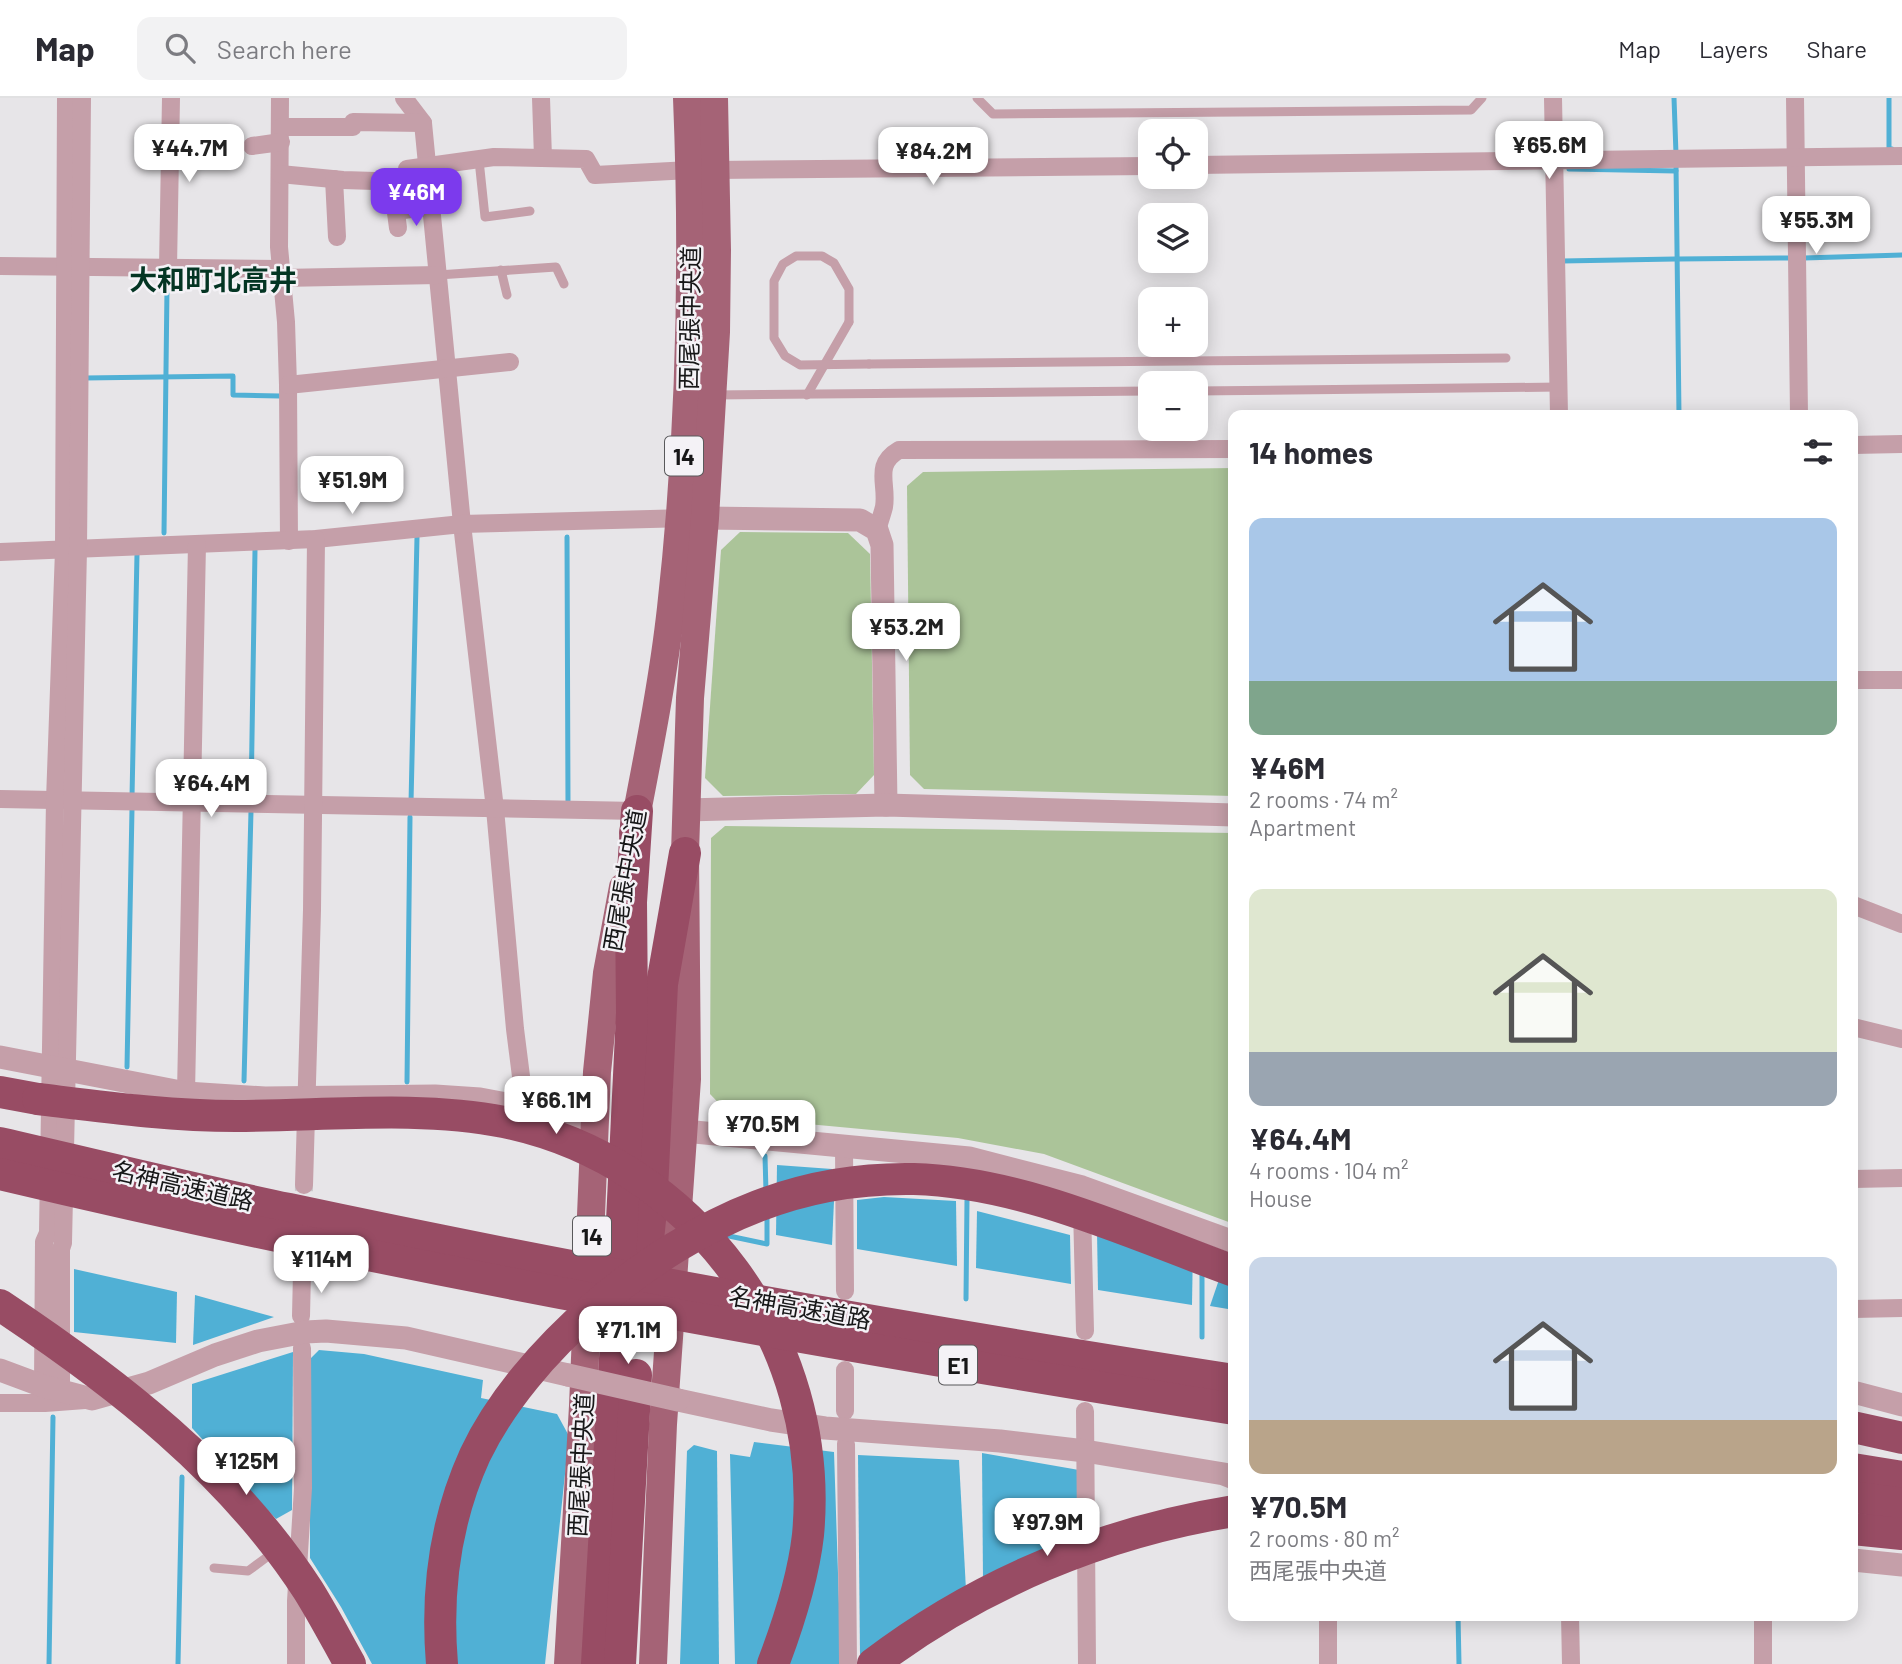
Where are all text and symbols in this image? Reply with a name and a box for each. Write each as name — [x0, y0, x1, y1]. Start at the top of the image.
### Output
search box — [137, 17, 627, 80]
text: Map — [35, 28, 95, 68]
icon: search — [161, 29, 199, 67]
text: Search here — [217, 33, 352, 64]
text: Map — [1618, 34, 1661, 63]
text: Layers — [1699, 34, 1768, 63]
text: Share — [1806, 34, 1867, 63]
map controls — [1138, 119, 1208, 441]
button: locate — [1138, 119, 1208, 189]
pin: ¥65.6M — [1492, 122, 1606, 181]
pin: ¥44.7M — [132, 125, 246, 184]
pin: ¥84.2M — [876, 127, 990, 187]
text: ¥65.6M — [1511, 130, 1587, 158]
text: ¥44.7M — [150, 133, 228, 161]
text: ¥84.2M — [894, 136, 972, 164]
pin: ¥46M — [375, 169, 457, 228]
text: ¥46M — [387, 177, 445, 205]
pin: ¥55.3M — [1759, 197, 1873, 256]
button: layers — [1138, 203, 1208, 273]
text: ¥55.3M — [1778, 205, 1854, 233]
street label: 西尾張中央道 — [673, 246, 705, 390]
district label: 大和町北高井 — [129, 262, 297, 296]
button: + — [1138, 287, 1208, 357]
button: − — [1138, 371, 1208, 441]
icon: filters — [1799, 433, 1837, 471]
text: 14 homes — [1249, 434, 1373, 470]
road number: 14 — [665, 436, 703, 476]
pin: ¥51.9M — [295, 456, 409, 516]
text: ¥51.9M — [317, 465, 387, 493]
icon: home — [1480, 564, 1606, 690]
pin: ¥53.2M — [849, 603, 963, 663]
text: ¥53.2M — [868, 612, 944, 640]
text: ¥46M — [1249, 749, 1325, 785]
pin: ¥64.4M — [154, 760, 268, 819]
text: ¥64.4M — [172, 768, 250, 796]
text: 2 rooms · 74 m² — [1249, 785, 1398, 813]
street label: 西尾張中央道 — [597, 807, 651, 953]
text: Apartment — [1249, 813, 1356, 841]
icon: home — [1480, 935, 1606, 1061]
pin: ¥66.1M — [499, 1076, 613, 1136]
text: ¥66.1M — [520, 1085, 592, 1113]
pin: ¥70.5M — [705, 1100, 819, 1160]
text: ¥70.5M — [724, 1109, 800, 1137]
text: ¥64.4M — [1249, 1120, 1352, 1156]
street label: 名神高速道路 — [110, 1155, 256, 1215]
text: 4 rooms · 104 m² — [1249, 1156, 1409, 1184]
text: House — [1249, 1184, 1312, 1212]
road number: 14 — [573, 1217, 611, 1256]
pin: ¥114M — [272, 1236, 370, 1295]
text: ¥114M — [290, 1244, 352, 1272]
street label: 名神高速道路 — [727, 1280, 873, 1334]
icon: home — [1480, 1303, 1606, 1429]
pin: ¥71.1M — [571, 1306, 685, 1366]
text: ¥71.1M — [595, 1315, 661, 1343]
road number: E1 — [939, 1346, 977, 1384]
street label: 西尾張中央道 — [562, 1392, 598, 1538]
pin: ¥125M — [197, 1438, 295, 1497]
text: ¥125M — [213, 1446, 279, 1474]
text: ¥70.5M — [1249, 1488, 1347, 1524]
pin: ¥97.9M — [990, 1498, 1104, 1558]
text: ¥97.9M — [1011, 1507, 1083, 1535]
text: 2 rooms · 80 m² — [1249, 1524, 1399, 1552]
text: 西尾張中央道 — [1249, 1556, 1387, 1584]

